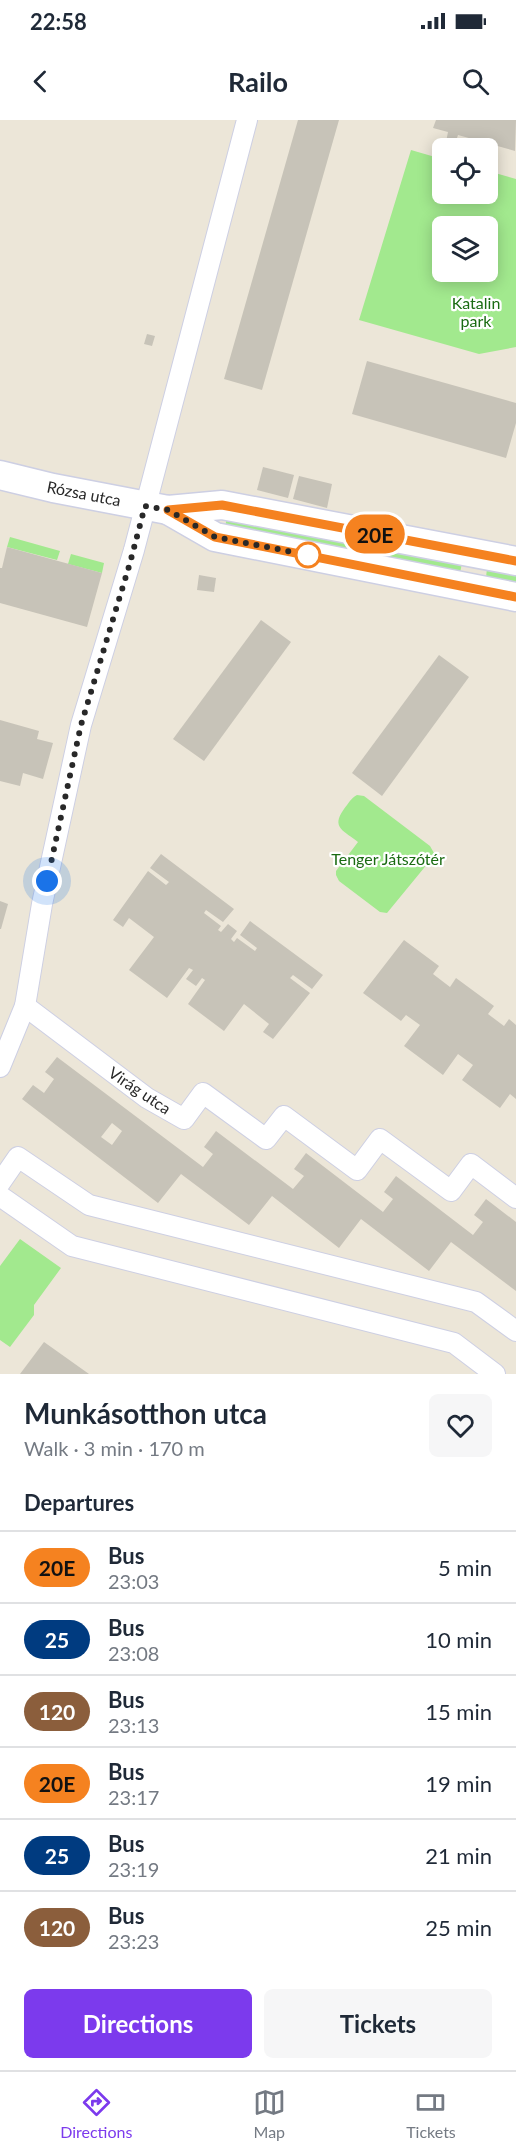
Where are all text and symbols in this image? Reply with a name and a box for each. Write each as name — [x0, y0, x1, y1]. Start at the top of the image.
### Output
text: 22:58 — [30, 8, 87, 35]
icon: back — [24, 65, 57, 98]
text: Railo — [228, 65, 288, 98]
icon: search — [459, 65, 492, 98]
map controls — [432, 138, 498, 282]
button: locate — [432, 138, 498, 204]
button: layers — [432, 216, 498, 282]
park label: Katalin park — [452, 293, 500, 330]
street label: Rózsa utca — [45, 477, 123, 509]
line badge: 20E — [340, 514, 410, 554]
text: 20E — [357, 522, 393, 547]
unlabelled marker — [295, 542, 321, 568]
park label: Tenger Játszótér — [331, 849, 445, 868]
your location — [32, 866, 62, 896]
street label: Virág utca — [105, 1062, 175, 1118]
button: heart — [429, 1394, 492, 1457]
text: Munkásotthon utca — [24, 1396, 267, 1430]
text: Walk · 3 min · 170 m — [24, 1436, 205, 1460]
text: Departures — [24, 1489, 134, 1516]
text: Bus — [108, 1542, 144, 1569]
text: 5 min — [438, 1554, 492, 1581]
text: 20E — [39, 1555, 75, 1580]
text: 23:03 — [108, 1569, 159, 1593]
text: Bus — [108, 1614, 144, 1641]
text: 10 min — [425, 1626, 492, 1653]
text: 25 — [45, 1627, 69, 1652]
text: 23:08 — [108, 1641, 159, 1665]
text: Bus — [108, 1686, 144, 1713]
text: 15 min — [425, 1698, 492, 1725]
text: 120 — [39, 1699, 75, 1724]
text: 23:13 — [108, 1713, 159, 1737]
text: Bus — [108, 1758, 144, 1785]
text: 19 min — [425, 1770, 492, 1797]
text: 20E — [39, 1771, 75, 1796]
text: 23:17 — [108, 1785, 159, 1809]
text: Bus — [108, 1830, 144, 1857]
text: 21 min — [425, 1842, 492, 1869]
text: 25 — [45, 1843, 69, 1868]
text: 23:19 — [108, 1857, 159, 1881]
text: Bus — [108, 1902, 144, 1929]
text: 25 min — [425, 1914, 492, 1941]
text: 120 — [39, 1915, 75, 1940]
text: 23:23 — [108, 1929, 159, 1953]
button: Directions — [24, 1989, 252, 2058]
button: Tickets — [264, 1989, 492, 2058]
tab: Directions — [60, 2086, 132, 2141]
tab: Map — [253, 2086, 286, 2141]
tab: Tickets — [406, 2086, 456, 2141]

